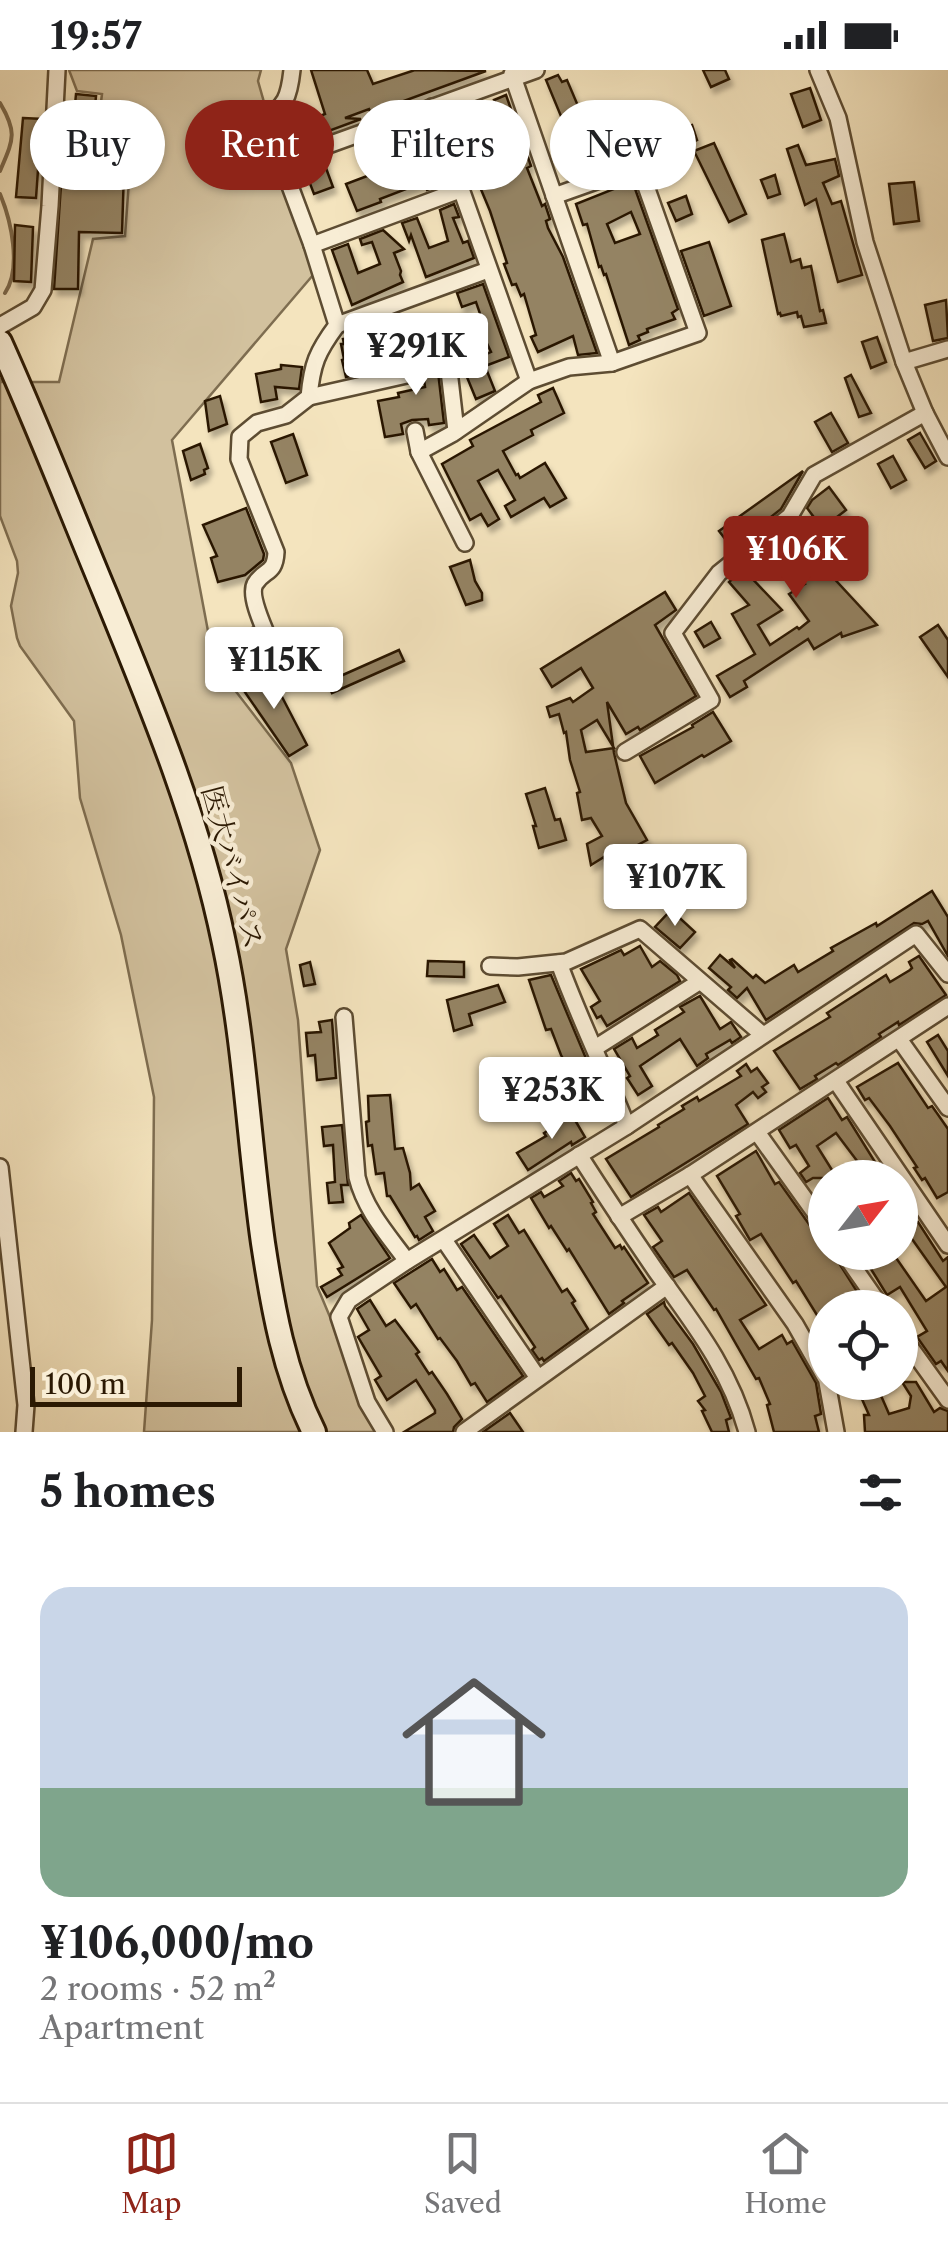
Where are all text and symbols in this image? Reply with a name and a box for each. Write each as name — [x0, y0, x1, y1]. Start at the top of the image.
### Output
text: 19:57 — [50, 12, 142, 59]
chip: Buy — [30, 100, 165, 190]
chip: Rent — [185, 100, 334, 190]
chip: Filters — [354, 100, 530, 190]
chip: New — [550, 100, 696, 190]
pin: ¥291K — [346, 313, 486, 398]
text: ¥291K — [366, 326, 466, 365]
pin: ¥106K — [726, 516, 866, 601]
text: ¥106K — [745, 529, 847, 568]
pin: ¥115K — [204, 627, 344, 712]
text: ¥115K — [227, 640, 321, 679]
street label: 医大バイパス — [195, 782, 271, 952]
pin: ¥107K — [605, 844, 745, 929]
text: ¥107K — [626, 857, 724, 896]
pin: ¥253K — [482, 1057, 622, 1142]
text: ¥253K — [501, 1070, 603, 1109]
north arrow — [808, 1160, 918, 1270]
map controls — [808, 1160, 918, 1400]
button: locate — [808, 1290, 918, 1400]
scale bar — [30, 1362, 242, 1406]
text: 100 m — [45, 1367, 126, 1401]
icon: filters — [853, 1465, 908, 1520]
text: 5 homes — [40, 1466, 216, 1518]
icon: home — [384, 1652, 564, 1832]
text: ¥106,000/mo — [40, 1917, 314, 1969]
text: 2 rooms · 52 m² — [40, 1969, 276, 2008]
text: Apartment — [40, 2008, 204, 2047]
tab: Map — [121, 2126, 181, 2220]
tab: Saved — [424, 2126, 502, 2220]
tab: Home — [744, 2126, 827, 2220]

